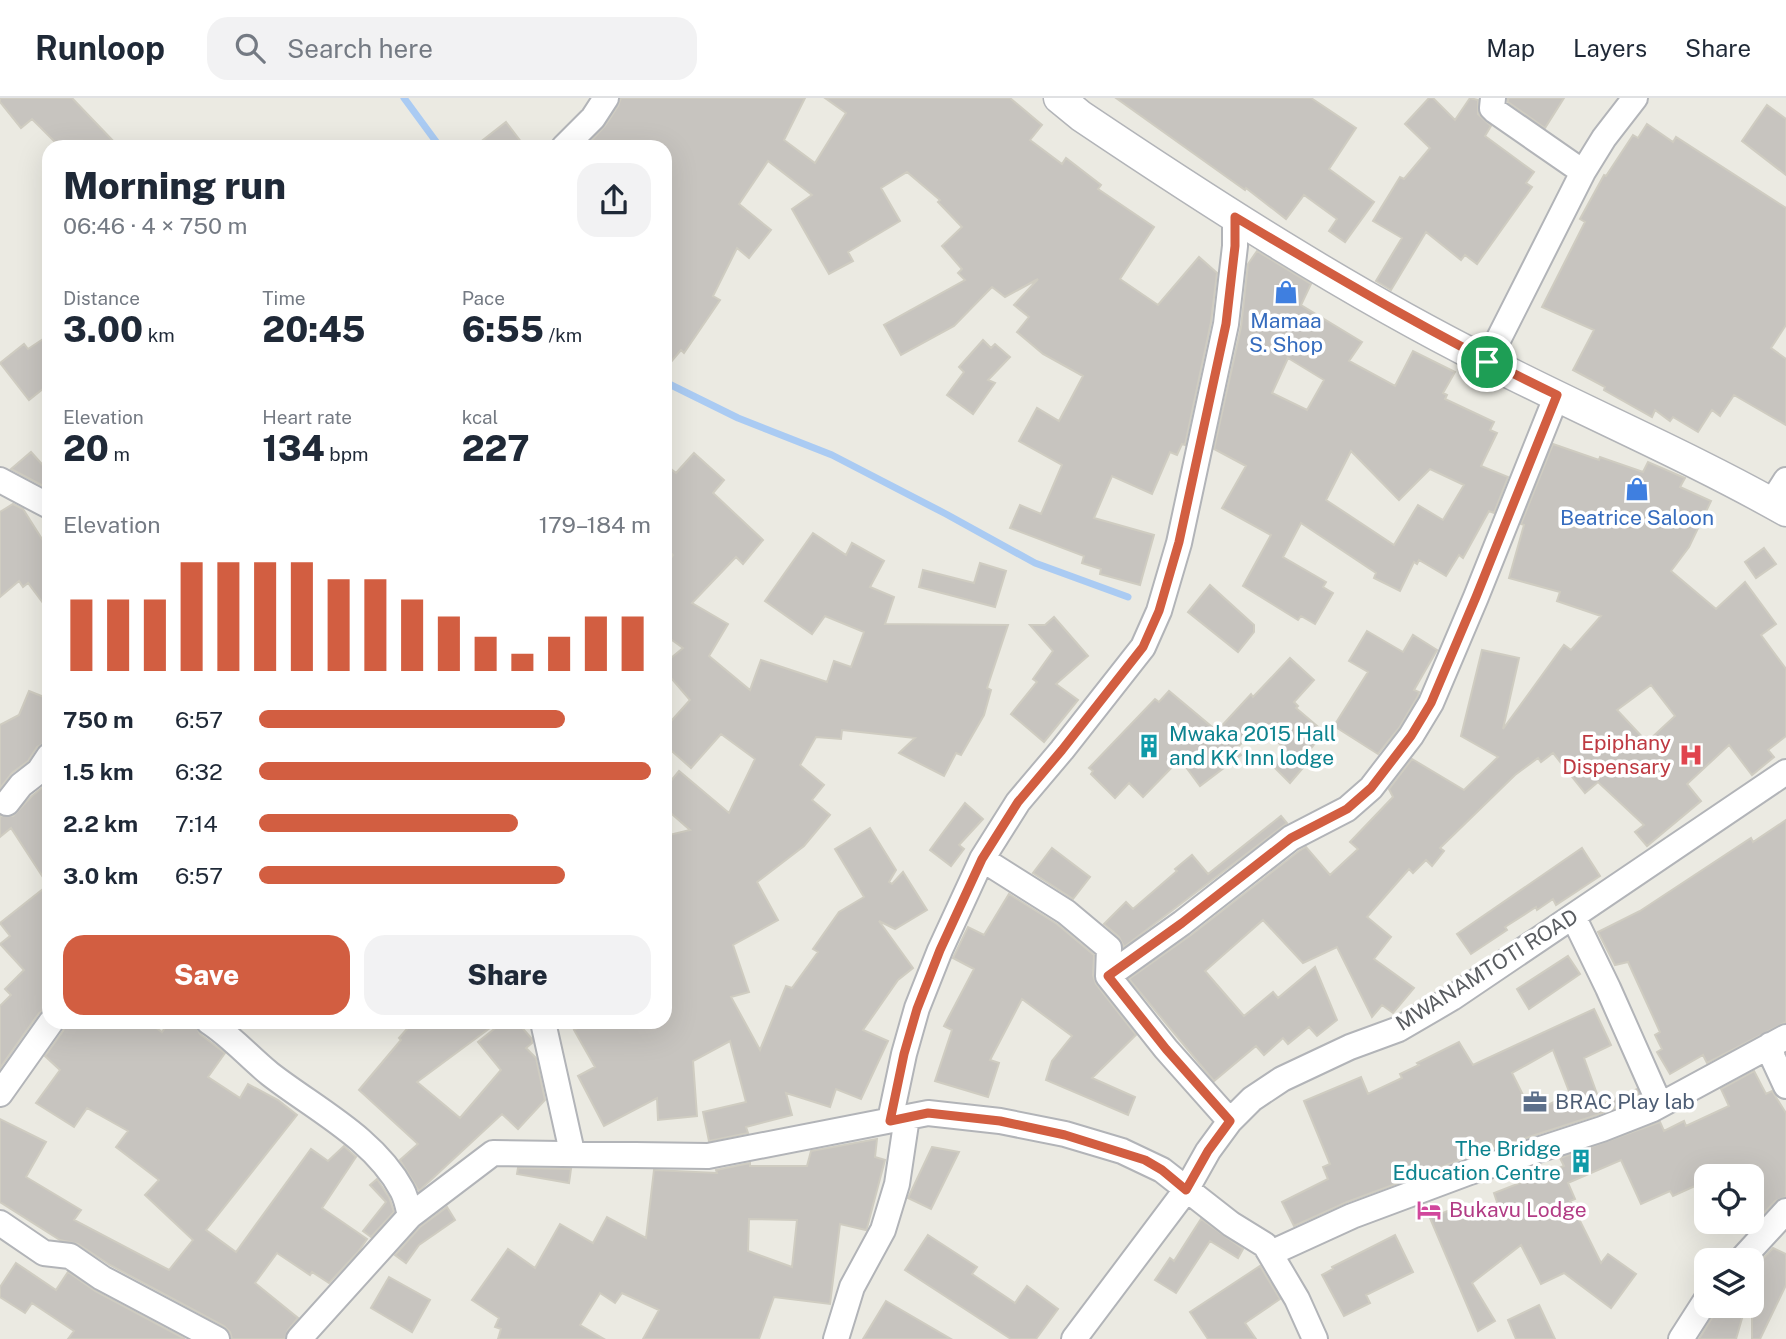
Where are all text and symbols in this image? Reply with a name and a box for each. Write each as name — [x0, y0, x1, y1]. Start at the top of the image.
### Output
search box — [207, 17, 697, 80]
text: Runloop — [35, 29, 165, 67]
icon: search — [231, 29, 269, 67]
text: Search here — [287, 33, 433, 64]
text: Map — [1486, 34, 1535, 62]
text: Layers — [1573, 34, 1647, 62]
text: Share — [1685, 34, 1751, 62]
text: Morning run — [63, 163, 286, 208]
button: share — [577, 163, 651, 237]
text: 06:46 · 4 × 750 m — [63, 212, 248, 239]
shop icon: Mamaa S. Shop — [1272, 278, 1300, 306]
text: Distance — [63, 287, 140, 309]
text: Time — [262, 287, 306, 309]
text: Pace — [462, 287, 505, 309]
place label: Mamaa S. Shop — [1249, 308, 1323, 357]
text: 3.00 — [63, 309, 143, 350]
text: 20:45 — [262, 309, 365, 350]
text: 6:55 — [462, 309, 544, 350]
text: km — [143, 324, 175, 346]
text: /km — [544, 324, 582, 346]
pin — [1457, 332, 1517, 392]
icon: arrive — [1468, 343, 1506, 381]
text: Elevation — [63, 406, 144, 428]
text: Heart rate — [262, 406, 352, 428]
text: kcal — [462, 406, 498, 428]
text: 20 — [63, 428, 109, 469]
text: 134 — [262, 428, 325, 469]
text: 227 — [462, 428, 530, 469]
text: m — [109, 443, 130, 465]
text: bpm — [325, 443, 368, 465]
shop icon: Beatrice Saloon — [1623, 475, 1651, 503]
place label: Beatrice Saloon — [1560, 505, 1714, 530]
text: Elevation — [63, 511, 161, 538]
text: 179–184 m — [539, 511, 651, 538]
text: 750 m — [63, 706, 134, 733]
text: 6:57 — [175, 706, 223, 733]
place label: Mwaka 2015 Hall and KK Inn lodge — [1169, 721, 1336, 770]
place label: Epiphany Dispensary — [1562, 730, 1671, 779]
building icon: Mwaka 2015 Hall and KK Inn lodge — [1135, 732, 1163, 760]
hospital icon: Epiphany Dispensary — [1677, 741, 1705, 769]
text: 1.5 km — [63, 758, 134, 785]
text: 6:32 — [175, 758, 223, 785]
text: 2.2 km — [63, 810, 138, 837]
text: 7:14 — [175, 810, 218, 837]
text: 3.0 km — [63, 862, 138, 889]
text: 6:57 — [175, 862, 223, 889]
street label: MWANAMTOTI ROAD — [1391, 903, 1582, 1036]
button: Save — [63, 935, 350, 1015]
button: Share — [364, 935, 651, 1015]
office icon: BRAC Play lab — [1521, 1088, 1549, 1116]
place label: BRAC Play lab — [1555, 1089, 1695, 1114]
place label: The Bridge Education Centre — [1392, 1136, 1561, 1185]
building icon: The Bridge Education Centre — [1567, 1147, 1595, 1175]
map controls — [1694, 1164, 1764, 1318]
button: locate — [1694, 1164, 1764, 1234]
hotel icon: Bukavu Lodge — [1415, 1196, 1443, 1224]
place label: Bukavu Lodge — [1449, 1197, 1587, 1222]
button: layers — [1694, 1248, 1764, 1318]

